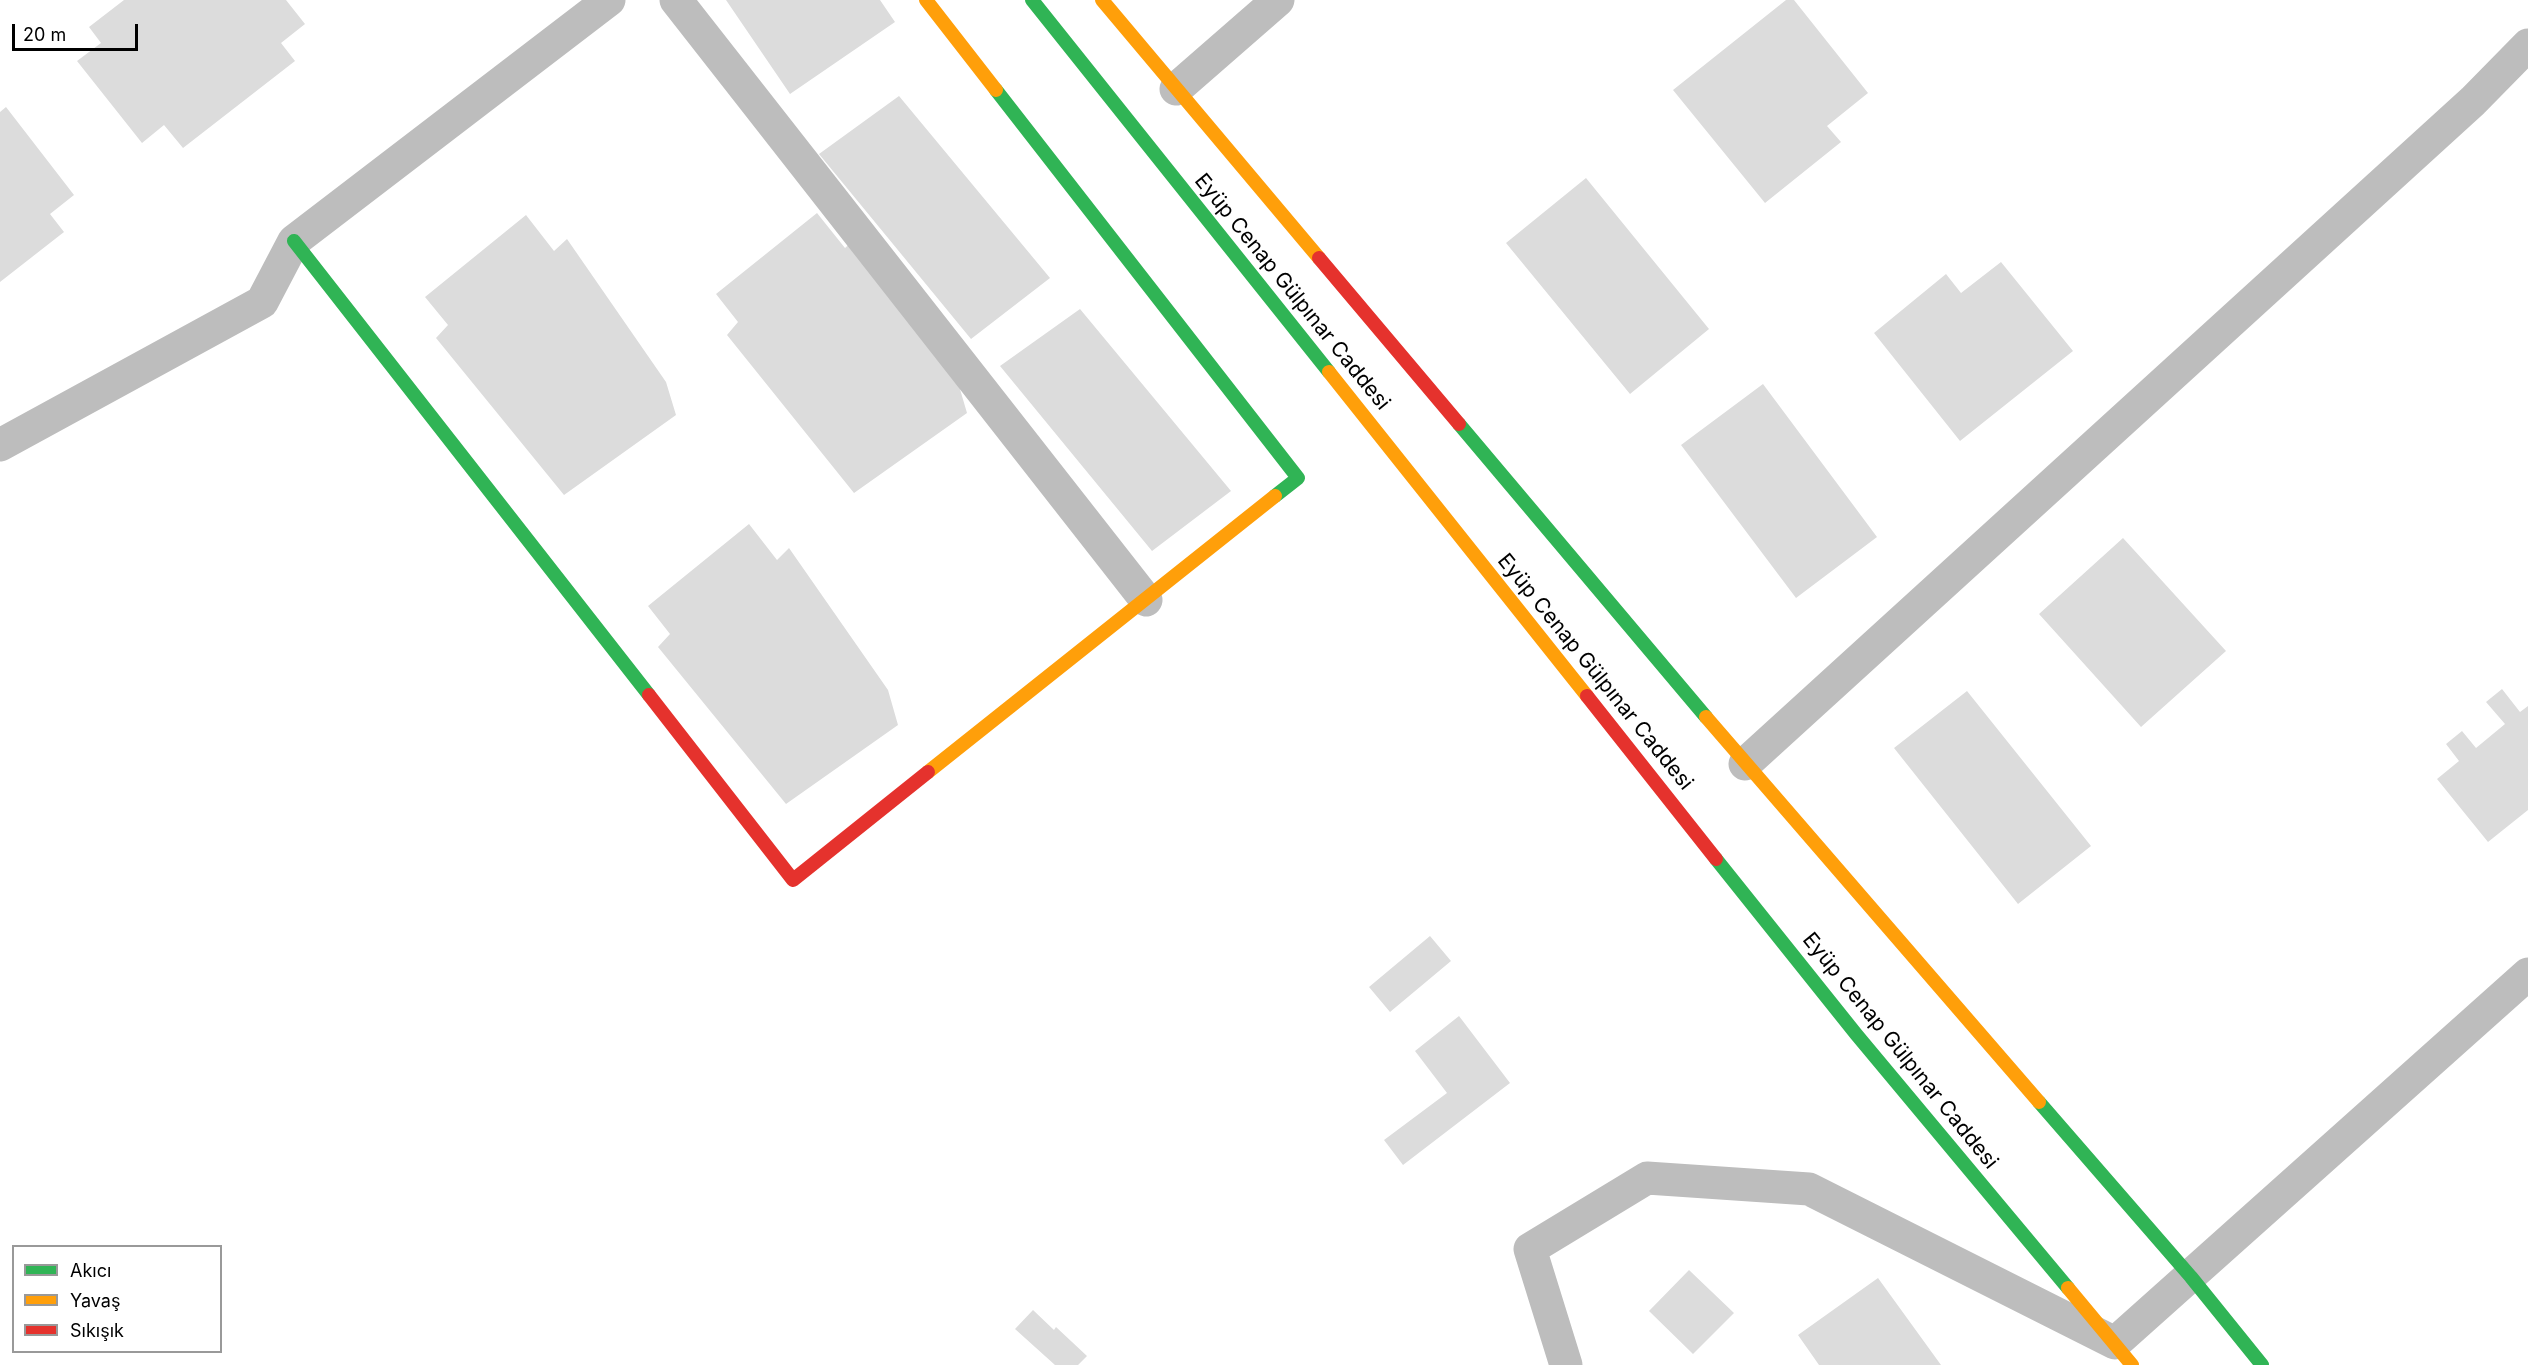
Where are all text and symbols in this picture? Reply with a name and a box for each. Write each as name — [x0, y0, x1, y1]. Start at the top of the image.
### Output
scale bar — [15, 12, 141, 50]
text: 20 m — [23, 24, 66, 45]
street label: Eyüp Cenap Gülpınar Caddesi — [1189, 169, 1395, 415]
street label: Eyüp Cenap Gülpınar Caddesi — [1492, 549, 1698, 795]
street label: Eyüp Cenap Gülpınar Caddesi — [1797, 928, 2003, 1174]
legend — [12, 1245, 222, 1353]
text: Akıcı — [70, 1260, 111, 1281]
text: Yavaş — [70, 1290, 120, 1311]
text: Sıkışık — [70, 1320, 124, 1341]

